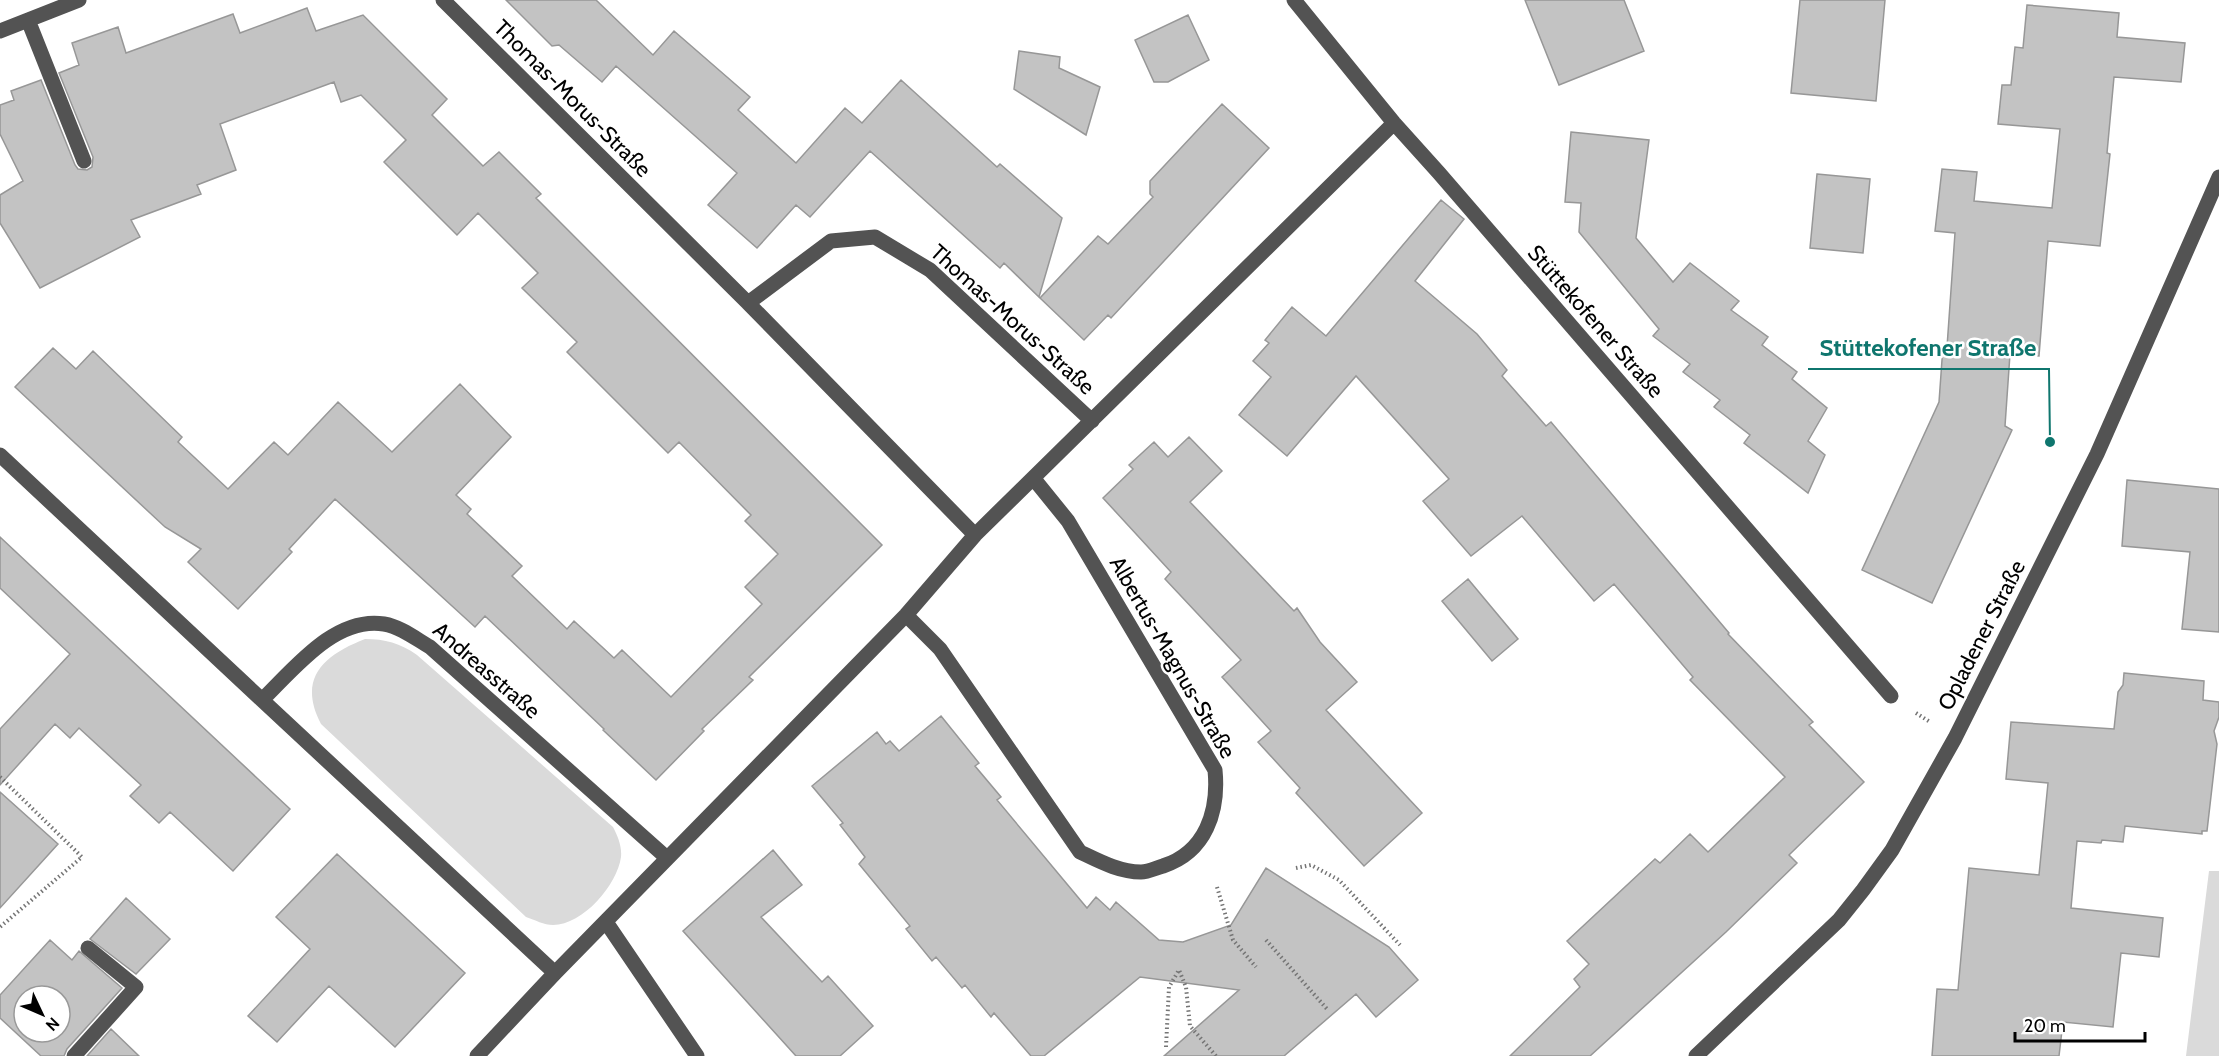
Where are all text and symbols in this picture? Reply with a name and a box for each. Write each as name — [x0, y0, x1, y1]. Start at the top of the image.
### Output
street label: Thomas-Morus-Straße — [488, 14, 657, 183]
street label: Thomas-Morus-Straße — [925, 239, 1100, 400]
street label: Stüttekofener Straße — [1522, 239, 1669, 403]
callout: Stüttekofener Straße — [1808, 327, 2049, 369]
text: Stüttekofener Straße — [1820, 333, 2036, 362]
street label: Albertus-Magnus-Straße — [1104, 551, 1241, 763]
street label: Opladener Straße — [1932, 556, 2031, 715]
street label: Andreasstraße — [427, 616, 546, 724]
north arrow — [12, 984, 72, 1044]
scale bar — [2015, 1005, 2146, 1043]
text: N — [42, 1013, 63, 1035]
text: 20 m — [2024, 1015, 2066, 1037]

